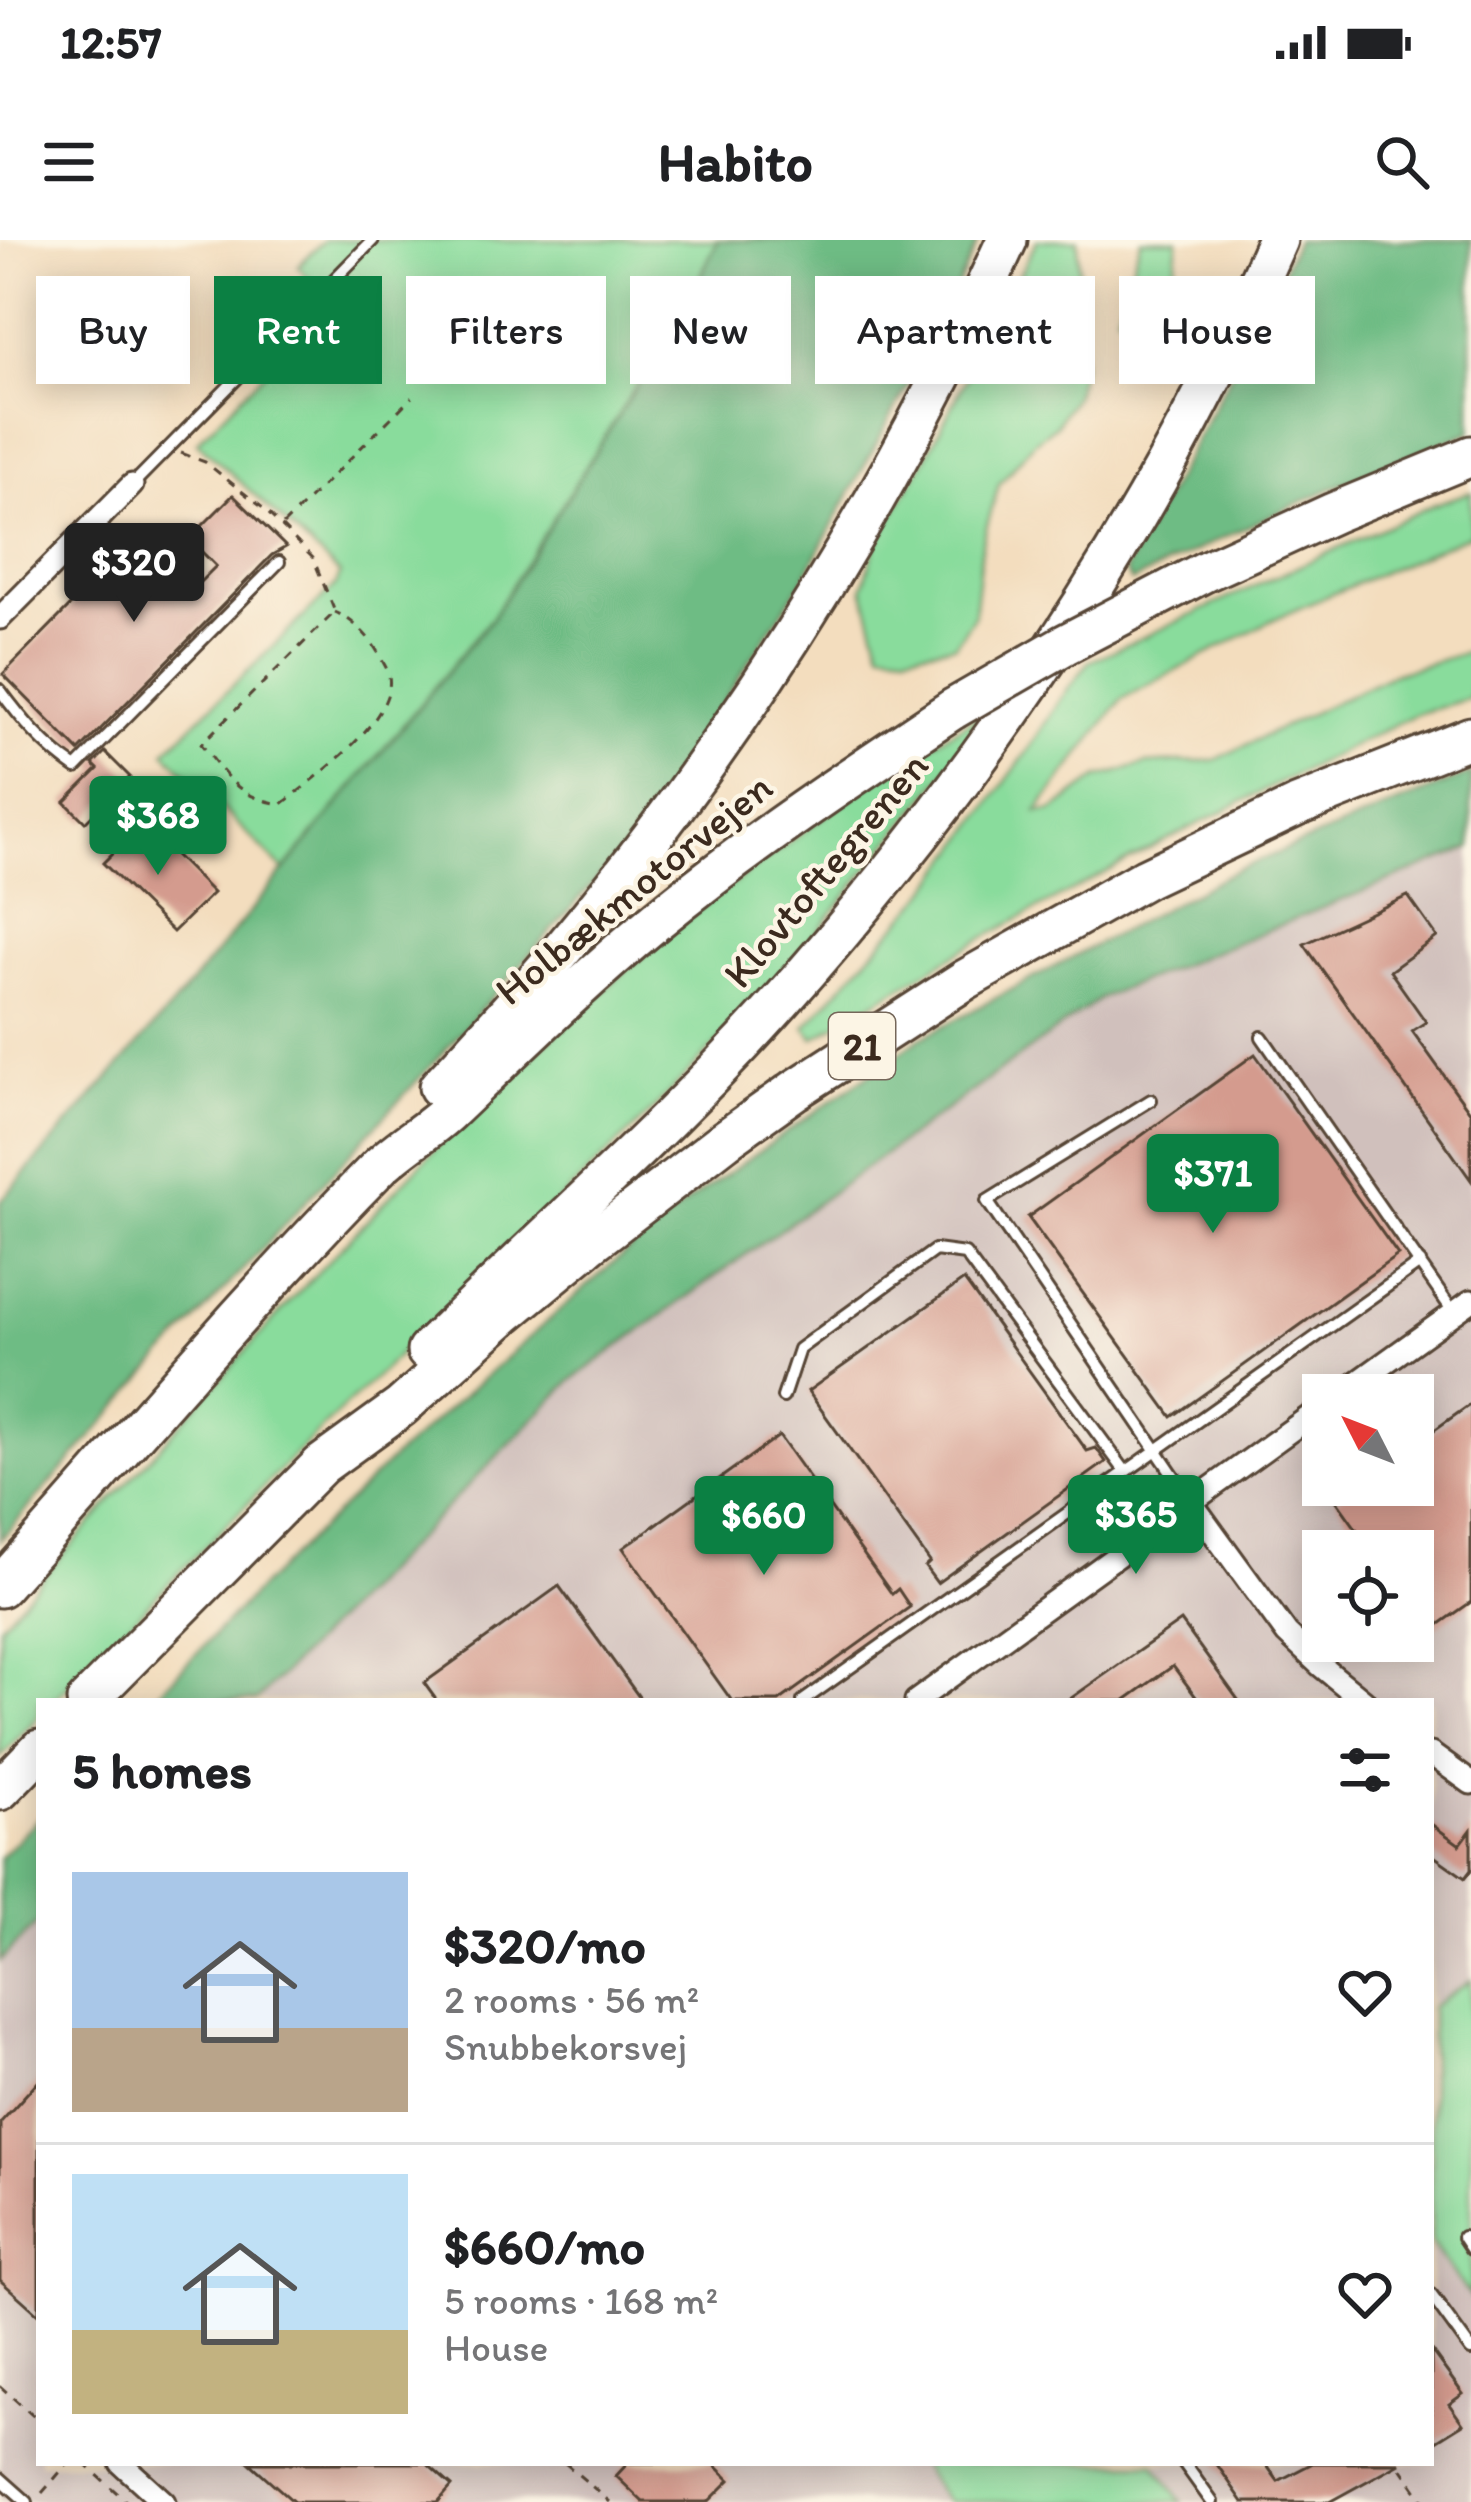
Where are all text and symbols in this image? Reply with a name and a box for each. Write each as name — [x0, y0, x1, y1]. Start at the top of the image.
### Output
text: 12:57 — [60, 15, 162, 69]
icon: menu — [36, 129, 102, 195]
icon: search — [1369, 129, 1435, 195]
text: Habito — [658, 130, 813, 195]
chip: Buy — [36, 276, 190, 384]
chip: Rent — [214, 276, 382, 384]
chip: Filters — [406, 276, 606, 384]
chip: New — [630, 276, 791, 384]
chip: Apartment — [815, 276, 1095, 384]
chip: House — [1119, 276, 1315, 384]
pin: $320 — [63, 523, 205, 625]
text: $320 — [91, 538, 177, 585]
street label: Klovtoftegrenen — [712, 741, 939, 998]
street label: Holbækmotorvejen — [484, 761, 782, 1016]
pin: $368 — [87, 776, 229, 878]
text: $368 — [116, 791, 200, 838]
road number: 21 — [829, 1013, 895, 1079]
pin: $371 — [1142, 1134, 1284, 1236]
text: $371 — [1174, 1149, 1252, 1196]
north arrow — [1302, 1374, 1434, 1506]
map controls — [1302, 1374, 1434, 1662]
pin: $365 — [1065, 1475, 1207, 1577]
pin: $660 — [693, 1476, 835, 1578]
text: $365 — [1095, 1490, 1177, 1537]
text: $660 — [721, 1491, 807, 1538]
button: locate — [1302, 1530, 1434, 1662]
icon: filters — [1332, 1737, 1398, 1803]
text: 5 homes — [72, 1740, 252, 1801]
text: $320/mo — [444, 1915, 646, 1976]
icon: home — [168, 1920, 312, 2064]
icon: heart — [1332, 1959, 1398, 2025]
text: 2 rooms · 56 m² — [444, 1976, 699, 2023]
text: Snubbekorsvej — [444, 2023, 687, 2070]
text: $660/mo — [444, 2216, 645, 2277]
icon: home — [168, 2222, 312, 2366]
icon: heart — [1332, 2261, 1398, 2327]
text: 5 rooms · 168 m² — [444, 2277, 718, 2324]
text: House — [444, 2324, 548, 2371]

